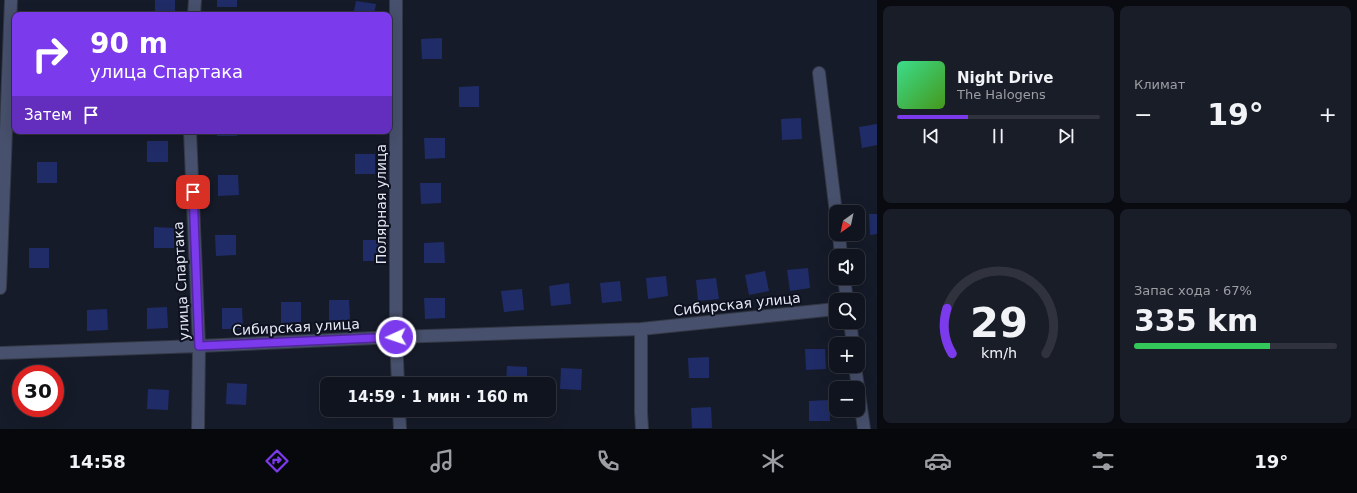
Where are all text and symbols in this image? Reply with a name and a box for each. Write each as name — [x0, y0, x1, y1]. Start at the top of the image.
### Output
text: 90 m — [90, 27, 168, 60]
icon: right — [24, 28, 76, 80]
text: улица Спартака — [90, 61, 243, 82]
text: Night Drive — [957, 69, 1053, 87]
text: Климат — [1134, 77, 1185, 92]
text: The Halogens — [957, 87, 1046, 102]
text: 19° — [1207, 97, 1264, 132]
text: − — [1134, 102, 1152, 127]
text: + — [1319, 102, 1337, 127]
icon: arrive — [80, 104, 102, 126]
text: Затем — [24, 106, 72, 124]
icon: previous — [920, 125, 942, 147]
icon: pause — [987, 125, 1009, 147]
icon: next — [1055, 125, 1077, 147]
street label: Полярная улица — [373, 144, 389, 264]
pin — [176, 175, 210, 209]
icon: arrive — [182, 181, 204, 203]
north arrow — [829, 205, 865, 241]
map controls — [829, 205, 865, 417]
street label: улица Спартака — [170, 221, 192, 341]
button: sound — [829, 249, 865, 285]
text: Запас хода · 67% — [1134, 283, 1252, 298]
street label: Сибирская улица — [673, 289, 801, 319]
button: search — [829, 293, 865, 329]
text: 29 — [970, 298, 1027, 347]
text: 335 km — [1134, 303, 1258, 338]
street label: Сибирская улица — [232, 316, 360, 338]
position arrow — [375, 316, 417, 358]
button: + — [829, 337, 865, 373]
text: km/h — [980, 344, 1017, 360]
speed limit sign: 30 — [12, 365, 64, 417]
button: − — [829, 381, 865, 417]
text: 14:59 · 1 мин · 160 m — [348, 388, 529, 406]
icon: directions — [263, 447, 291, 475]
icon: music — [428, 447, 456, 475]
icon: phone — [594, 447, 622, 475]
icon: climate — [759, 447, 787, 475]
icon: car — [924, 447, 952, 475]
icon: filters — [1089, 447, 1117, 475]
text: 14:58 — [69, 451, 126, 472]
text: 19° — [1254, 451, 1288, 472]

